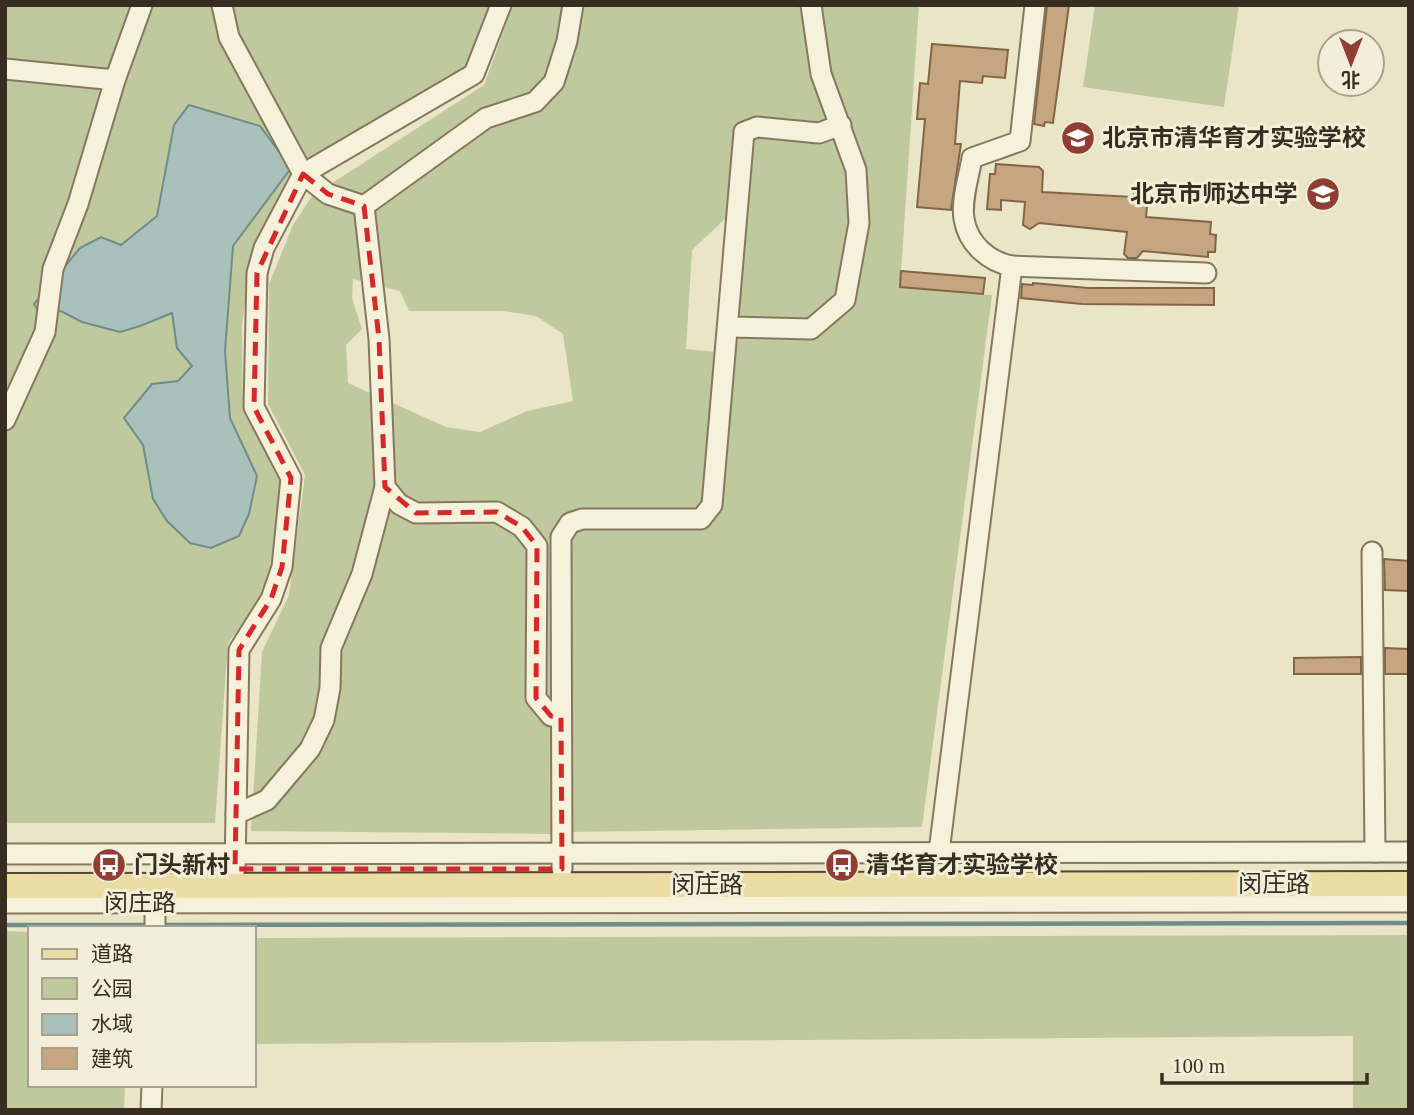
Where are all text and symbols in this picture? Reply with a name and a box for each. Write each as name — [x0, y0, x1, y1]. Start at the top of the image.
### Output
north arrow — [1316, 28, 1386, 98]
text: 北 — [1341, 69, 1361, 90]
school or university icon: 北京市清华育才实验学校 — [1059, 119, 1097, 157]
place label: 北京市清华育才实验学校 — [1102, 125, 1366, 151]
school or university icon: 北京市师达中学 — [1304, 175, 1342, 213]
place label: 北京市师达中学 — [1130, 181, 1298, 207]
bus stop icon: 门头新村 — [90, 846, 128, 884]
bus stop icon: 清华育才实验学校 — [823, 846, 861, 884]
place label: 门头新村 — [134, 852, 230, 878]
place label: 清华育才实验学校 — [866, 852, 1058, 878]
street label: 闵庄路 — [1238, 871, 1310, 897]
street label: 闵庄路 — [671, 872, 743, 898]
street label: 闵庄路 — [104, 890, 176, 916]
legend — [28, 926, 256, 1087]
text: 道路 — [91, 942, 133, 966]
text: 公园 — [91, 977, 133, 1001]
text: 水域 — [91, 1012, 133, 1036]
scale bar — [1162, 1042, 1367, 1086]
text: 建筑 — [91, 1047, 133, 1071]
text: 100 m — [1172, 1054, 1225, 1078]

